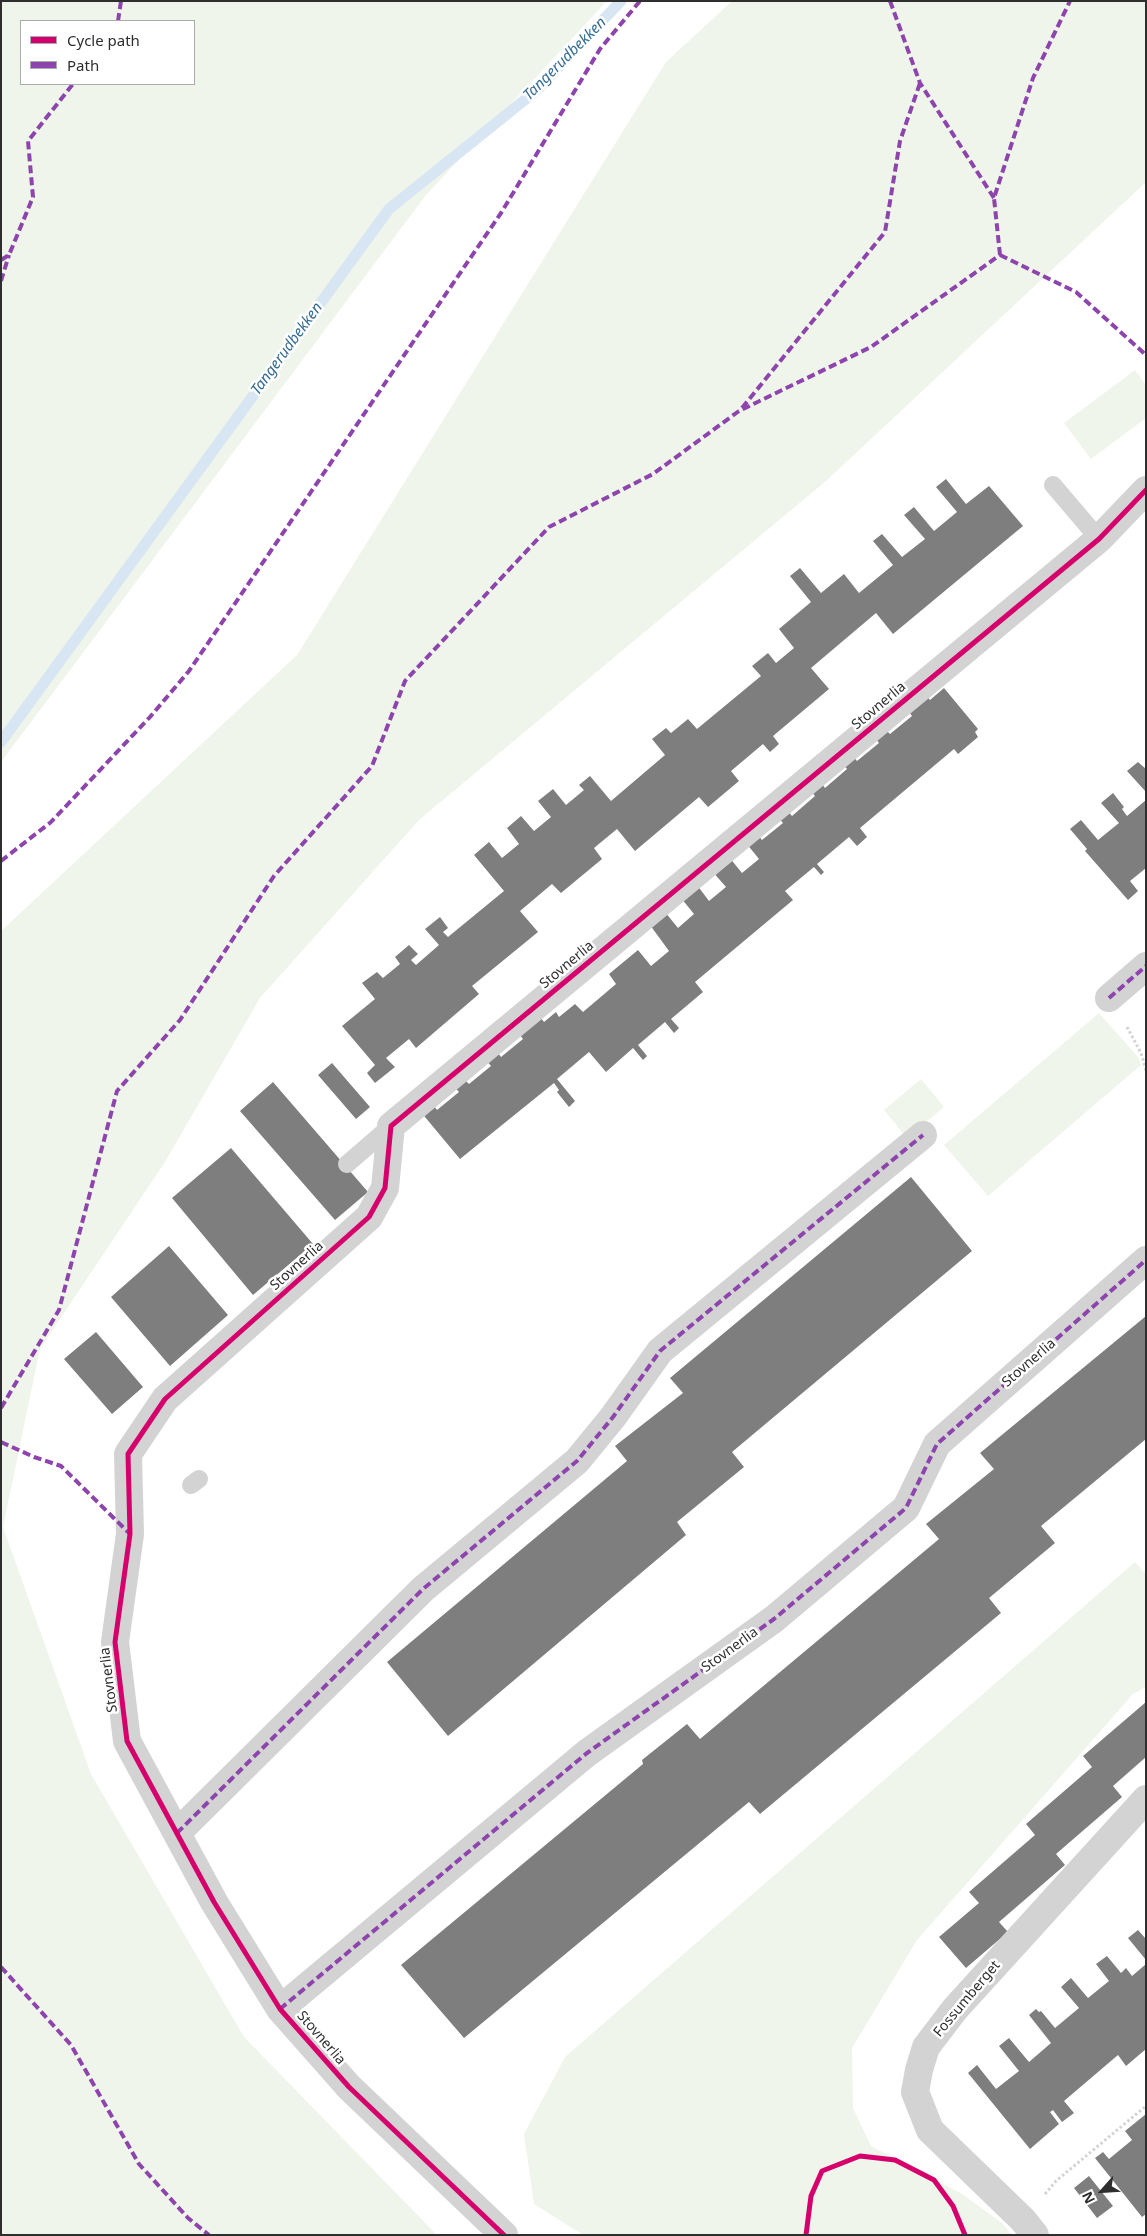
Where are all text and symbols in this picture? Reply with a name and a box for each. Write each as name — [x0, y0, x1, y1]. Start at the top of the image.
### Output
water label: Tangerudbekken — [520, 14, 610, 104]
legend — [20, 20, 195, 85]
text: Cycle path — [67, 30, 140, 50]
text: Path — [67, 55, 99, 75]
water label: Tangerudbekken — [247, 299, 327, 399]
street label: Stovnerlia — [849, 679, 909, 733]
street label: Stovnerlia — [537, 938, 597, 992]
street label: Stovnerlia — [267, 1238, 327, 1294]
street label: Stovnerlia — [999, 1335, 1059, 1391]
street label: Stovnerlia — [699, 1624, 761, 1676]
street label: Stovnerlia — [97, 1646, 121, 1714]
street label: Fossumberget — [930, 1957, 1004, 2041]
street label: Stovnerlia — [293, 2008, 349, 2068]
north arrow — [1077, 2166, 1127, 2216]
text: N — [1077, 2189, 1099, 2207]

